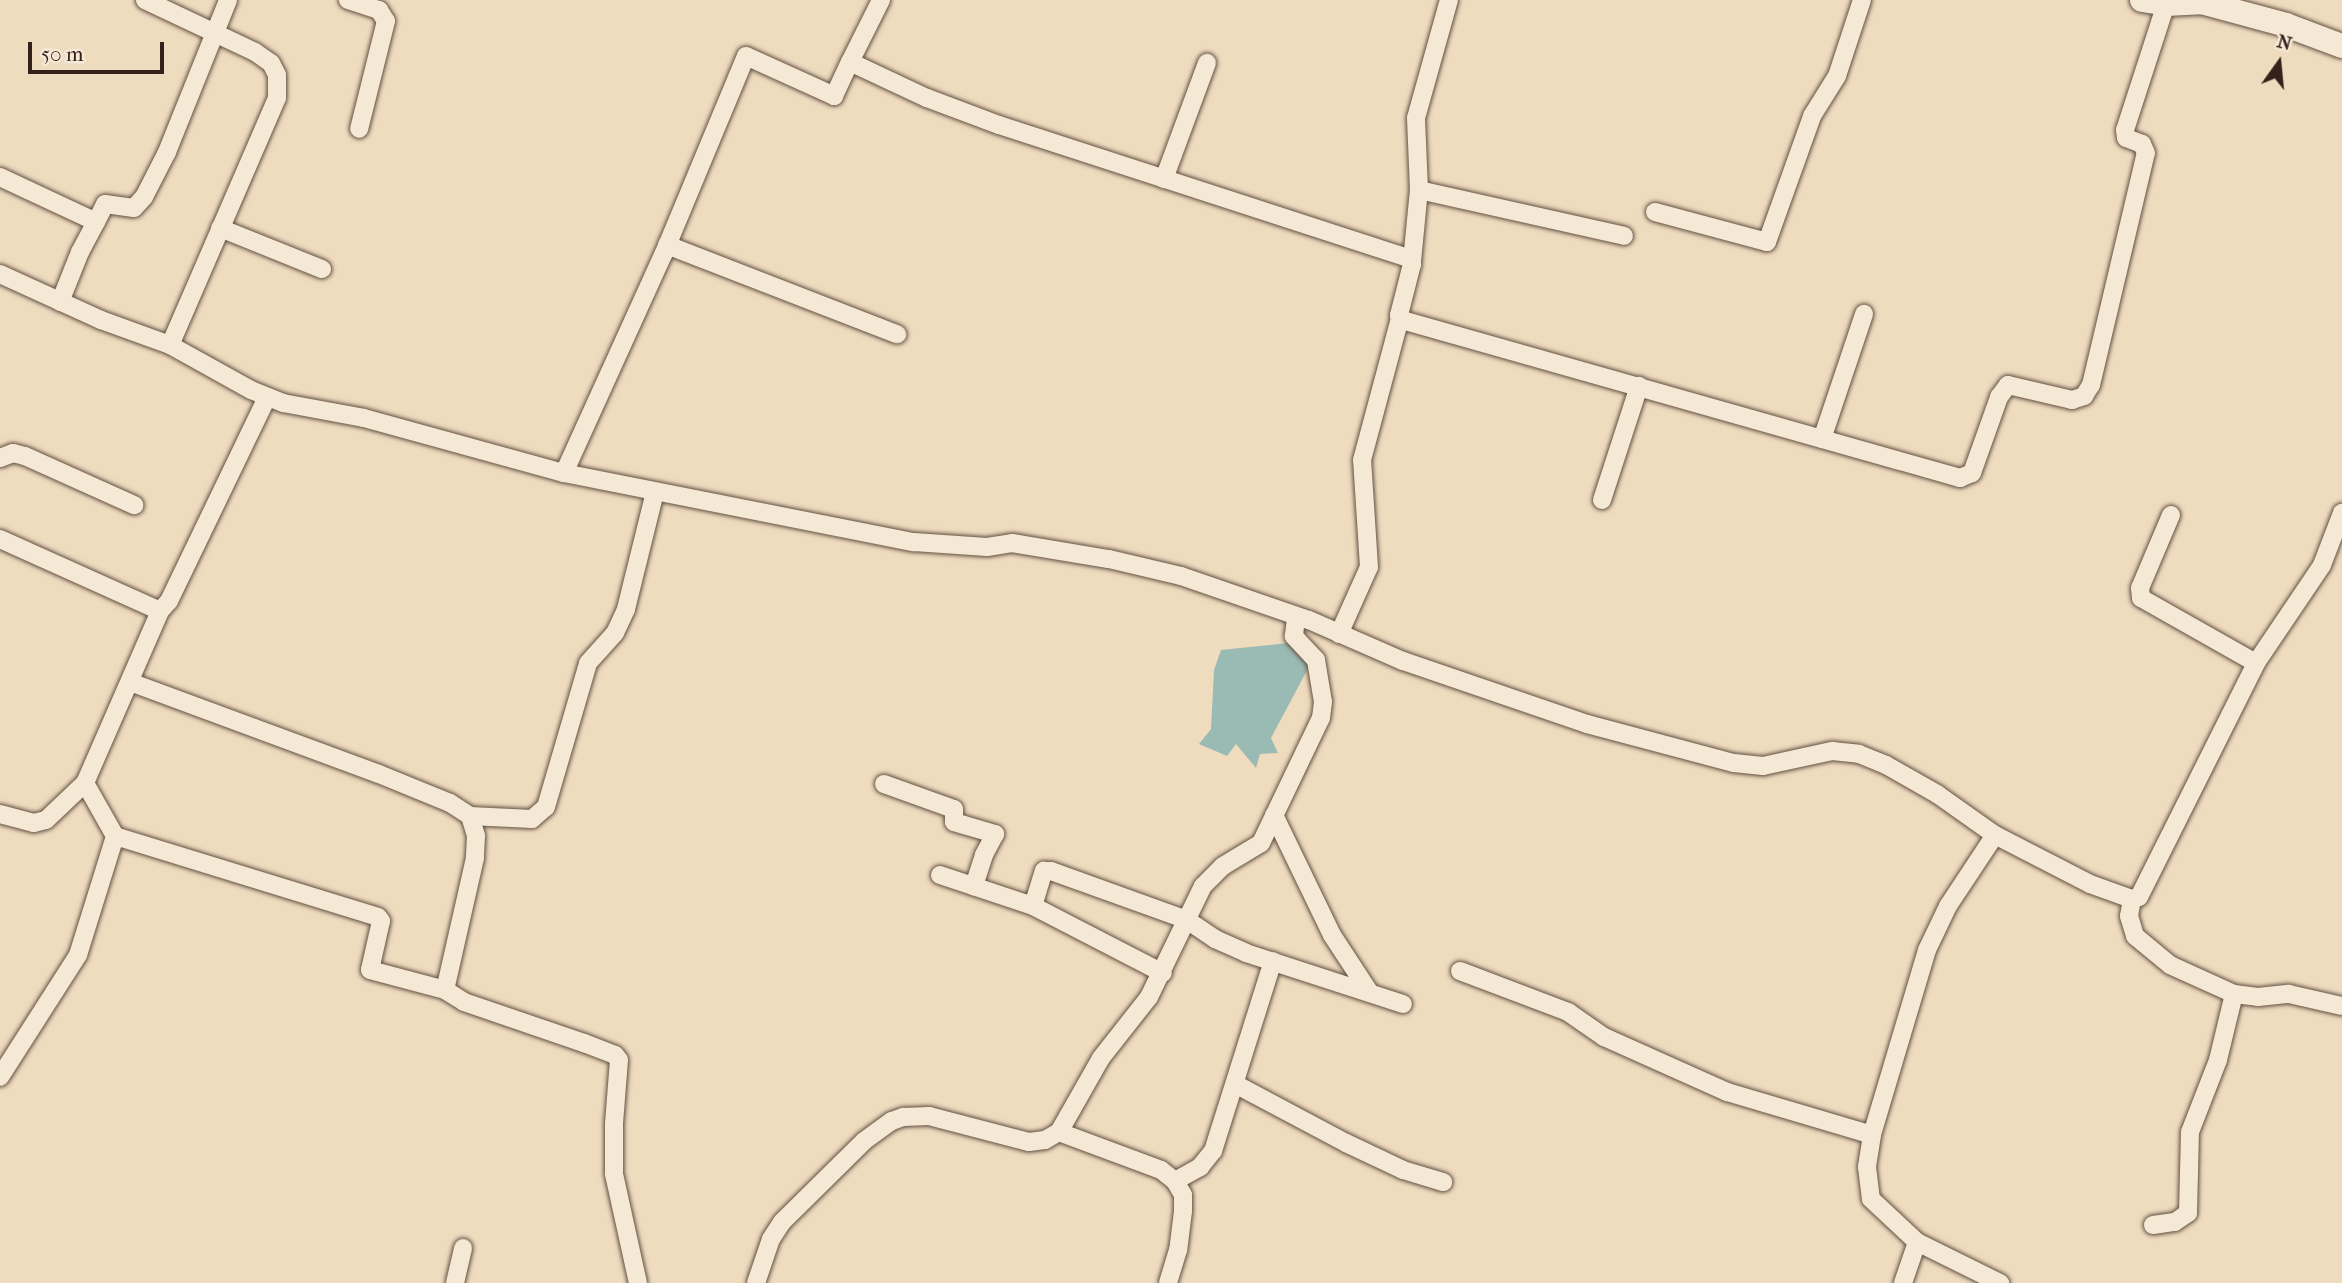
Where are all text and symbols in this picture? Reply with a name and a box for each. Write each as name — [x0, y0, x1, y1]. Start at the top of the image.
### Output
scale bar — [32, 28, 168, 72]
north arrow — [2244, 28, 2314, 98]
text: N — [2275, 30, 2294, 55]
text: 50 m — [41, 42, 84, 66]

